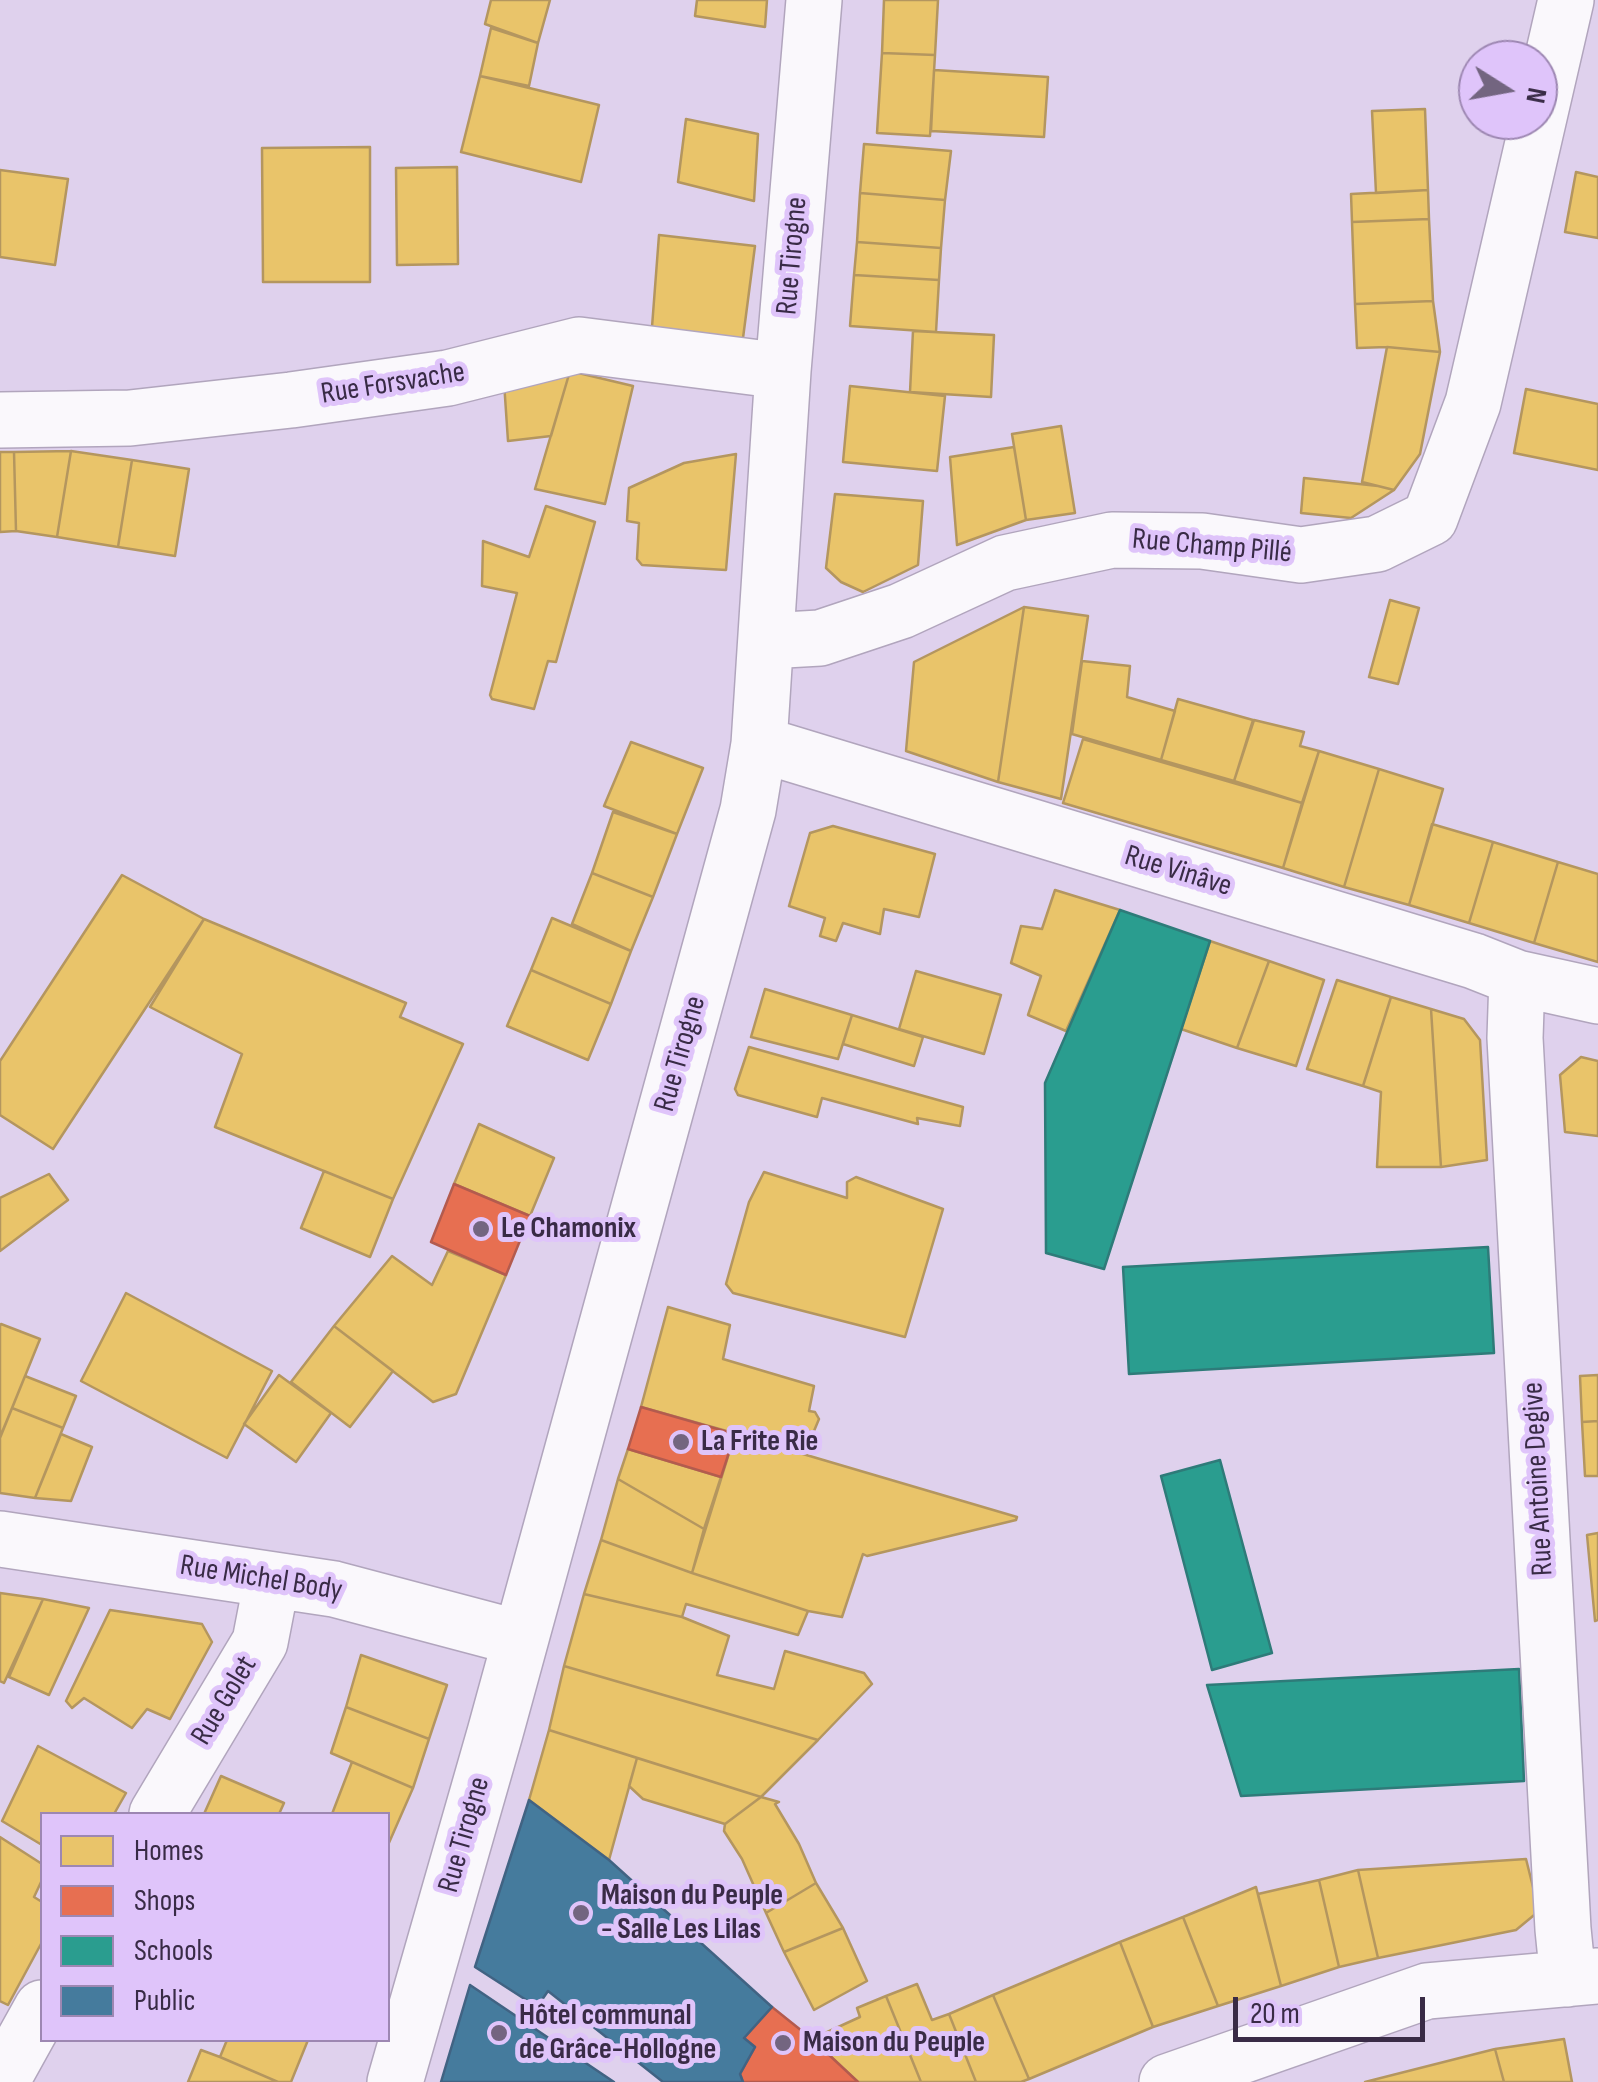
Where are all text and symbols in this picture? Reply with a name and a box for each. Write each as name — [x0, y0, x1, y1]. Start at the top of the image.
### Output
north arrow — [1458, 40, 1558, 140]
text: N — [1518, 85, 1554, 106]
street label: Rue Tirogne — [770, 195, 816, 317]
street label: Rue Forsvache — [319, 355, 467, 413]
street label: Rue Champ Pillé — [1131, 522, 1293, 572]
street label: Rue Vinâve — [1120, 839, 1236, 905]
street label: Rue Tirogne — [647, 992, 715, 1116]
place label: Le Chamonix — [501, 1211, 636, 1247]
marker: Le Chamonix — [470, 1218, 492, 1240]
street label: Rue Antoine Degive — [1516, 1381, 1562, 1577]
place label: La Frite Rie — [701, 1424, 818, 1460]
marker: La Frite Rie — [670, 1431, 692, 1453]
street label: Rue Michel Body — [177, 1548, 345, 1610]
street label: Rue Golet — [184, 1650, 266, 1752]
street label: Rue Tirogne — [431, 1773, 499, 1897]
legend — [40, 1812, 390, 2042]
text: Homes — [134, 1833, 204, 1869]
place label: Maison du Peuple - Salle Les Lilas — [601, 1878, 783, 1948]
text: Shops — [134, 1883, 195, 1919]
marker: Maison du Peuple - Salle Les Lilas — [570, 1902, 592, 1924]
text: Schools — [134, 1933, 213, 1969]
scale bar — [1238, 1977, 1430, 2039]
text: Public — [134, 1983, 195, 2019]
text: 20 m — [1250, 1996, 1300, 2032]
place label: Hôtel communal de Grâce-Hollogne — [519, 1998, 716, 2068]
marker: Hôtel communal de Grâce-Hollogne — [488, 2022, 510, 2044]
place label: Maison du Peuple — [803, 2025, 985, 2061]
marker: Maison du Peuple — [772, 2032, 794, 2054]

